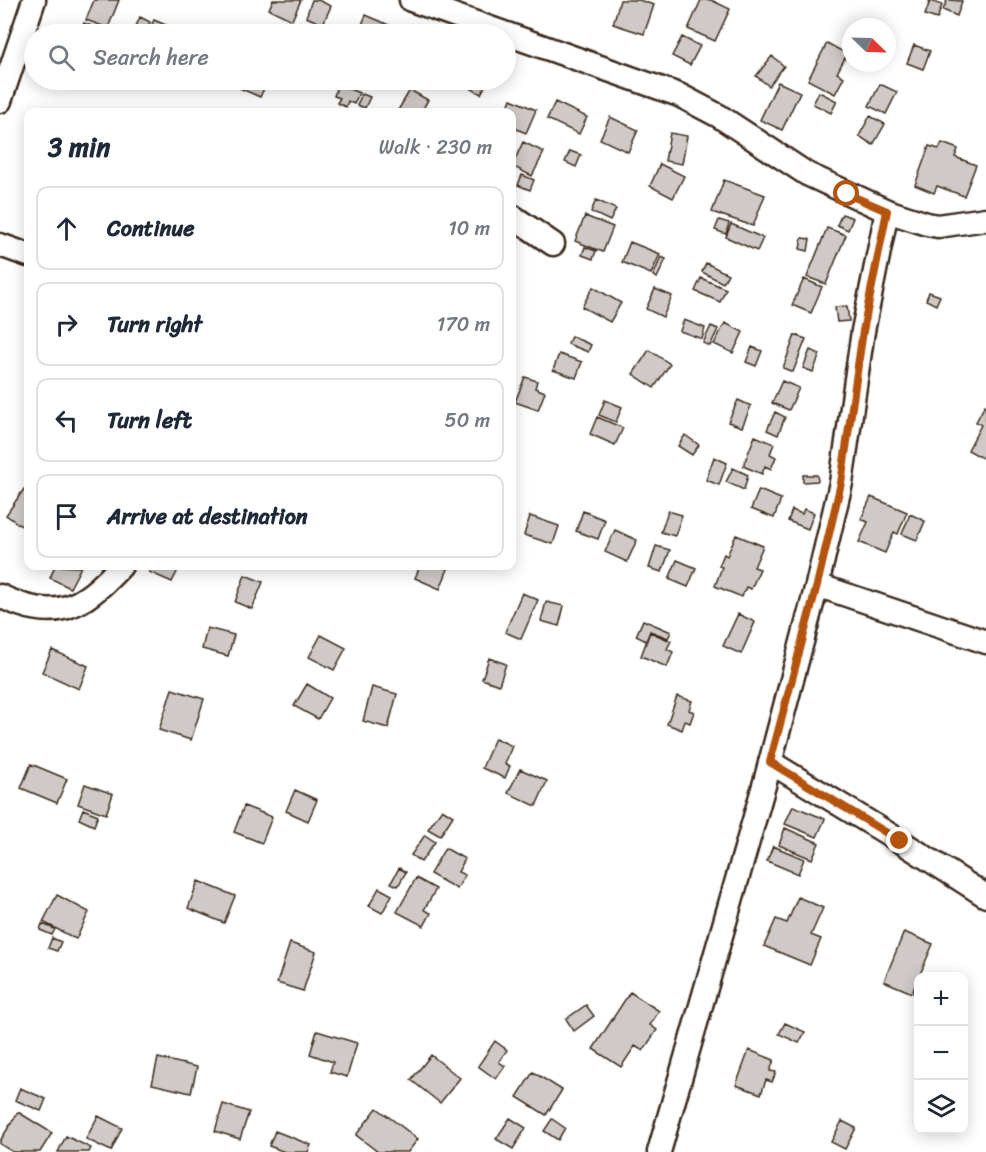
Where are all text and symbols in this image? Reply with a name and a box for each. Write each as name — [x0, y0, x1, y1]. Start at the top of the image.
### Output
north arrow — [842, 18, 896, 72]
search box — [24, 24, 516, 90]
text: Search here — [93, 38, 209, 77]
icon: search — [45, 41, 78, 74]
text: 3 min — [48, 124, 110, 170]
text: Walk · 230 m — [379, 130, 492, 165]
route start — [833, 180, 859, 206]
text: Continue — [107, 209, 195, 248]
text: 10 m — [448, 211, 490, 246]
icon: ahead — [50, 212, 83, 245]
text: Turn right — [107, 305, 202, 344]
text: 170 m — [437, 307, 490, 342]
icon: right — [50, 308, 83, 341]
text: Turn left — [107, 401, 192, 440]
text: 50 m — [445, 403, 490, 438]
icon: left — [50, 404, 83, 437]
text: Arrive at destination — [107, 497, 308, 536]
icon: arrive — [50, 500, 83, 533]
route end — [886, 827, 912, 853]
map controls — [914, 972, 968, 1134]
button: + — [914, 972, 968, 1026]
button: − — [914, 1026, 968, 1080]
button: layers — [914, 1080, 968, 1134]

